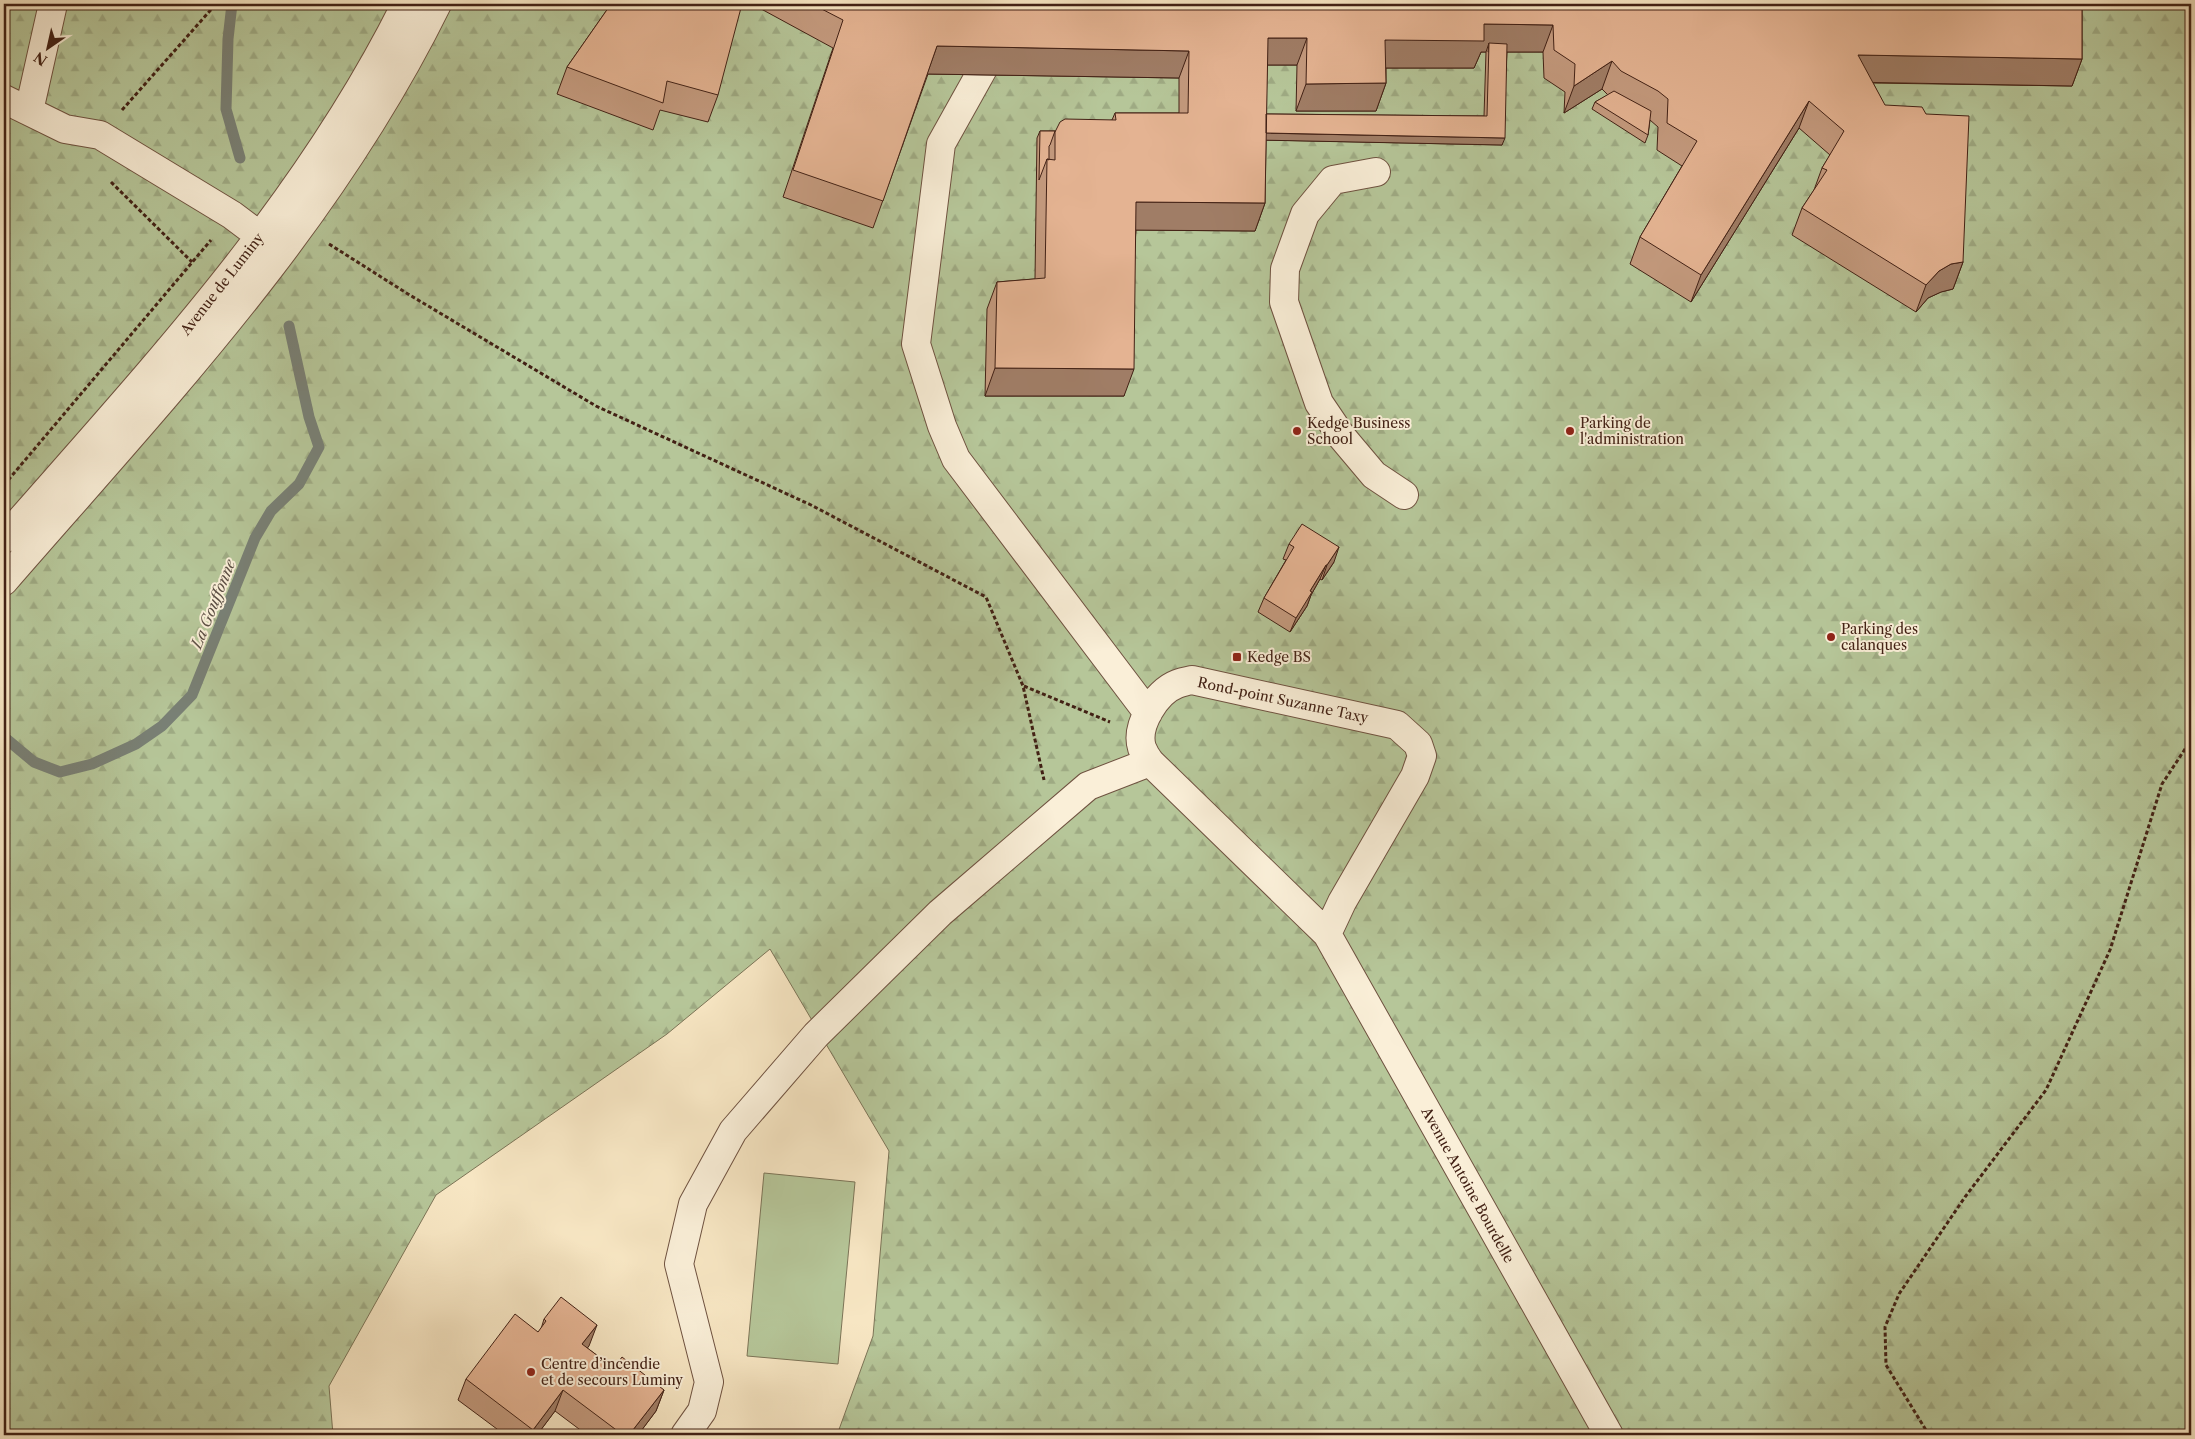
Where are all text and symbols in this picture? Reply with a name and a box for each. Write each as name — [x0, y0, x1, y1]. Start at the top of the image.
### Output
north arrow — [22, 22, 72, 72]
text: N — [31, 48, 51, 70]
street label: Avenue de Luminy — [176, 229, 268, 340]
place label: Kedge Business School — [1307, 414, 1410, 448]
place label: Parking de l'administration — [1580, 414, 1684, 448]
marker: Kedge Business School — [1291, 425, 1303, 437]
marker: Parking de l'administration — [1564, 425, 1576, 437]
water label: La Gouffonne — [186, 556, 240, 652]
place label: Parking des calanques — [1841, 620, 1918, 654]
marker: Parking des calanques — [1825, 631, 1837, 643]
place label: Kedge BS — [1247, 648, 1311, 666]
marker: Kedge BS — [1231, 651, 1243, 663]
street label: Rond-point Suzanne Taxy — [1196, 673, 1370, 727]
street label: Avenue Antoine Bourdelle — [1417, 1103, 1518, 1266]
place label: Centre d’incendie et de secours Luminy — [541, 1355, 683, 1389]
marker: Centre d’incendie et de secours Luminy — [525, 1366, 537, 1378]

